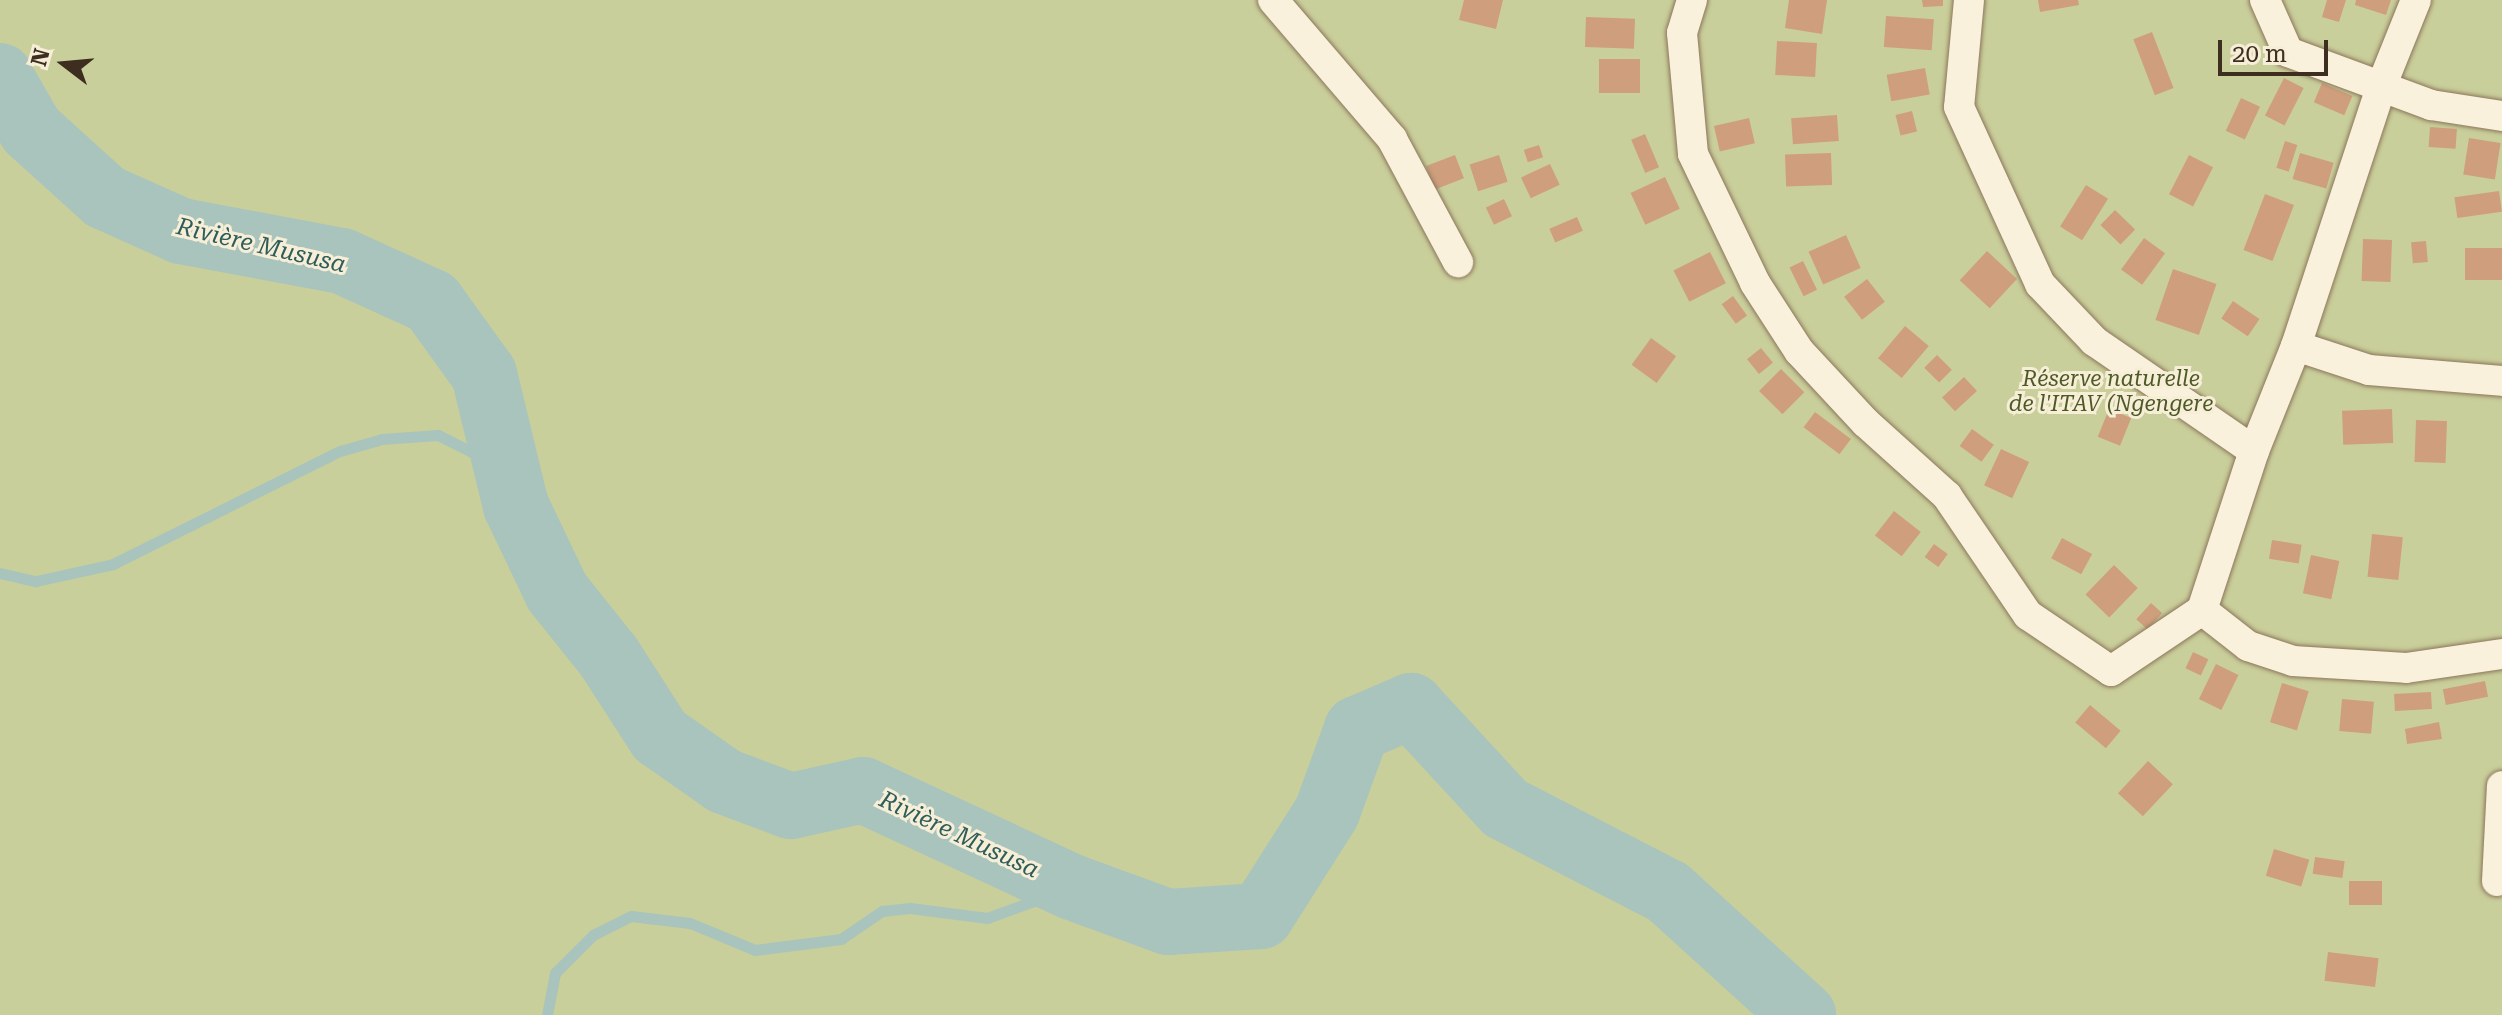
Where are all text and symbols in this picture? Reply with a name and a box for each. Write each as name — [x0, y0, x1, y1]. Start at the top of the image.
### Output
north arrow — [24, 24, 104, 104]
scale bar — [2222, 24, 2332, 74]
text: 20 m — [2232, 40, 2287, 68]
text: N — [26, 46, 55, 69]
water label: Rivière Mususa — [174, 213, 348, 279]
park label: Réserve naturelle de l'ITAV (Ngengere — [2009, 365, 2213, 416]
water label: Rivière Mususa — [875, 785, 1043, 885]

